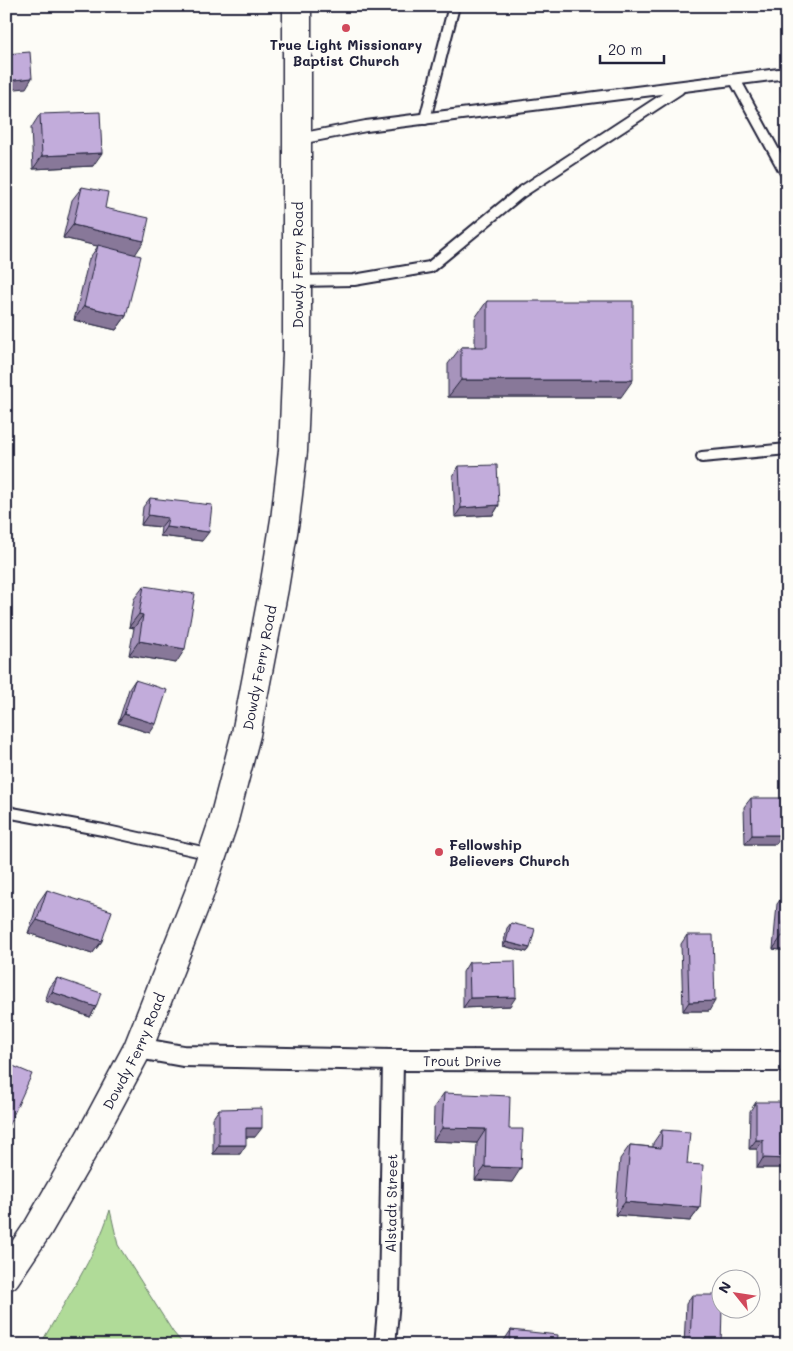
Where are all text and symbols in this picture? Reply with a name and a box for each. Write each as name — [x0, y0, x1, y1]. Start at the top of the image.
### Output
marker: True Light Missionary Baptist Church — [340, 22, 352, 34]
scale bar — [600, 32, 664, 64]
place label: True Light Missionary Baptist Church — [270, 35, 423, 70]
text: 20 m — [608, 39, 642, 59]
street label: Dowdy Ferry Road — [288, 202, 307, 328]
street label: Dowdy Ferry Road — [238, 603, 280, 731]
place label: Fellowship Believers Church — [449, 835, 569, 870]
marker: Fellowship Believers Church — [433, 846, 445, 858]
street label: Dowdy Ferry Road — [98, 990, 169, 1112]
street label: Trout Drive — [423, 1051, 502, 1070]
street label: Alstadt Street — [380, 1153, 401, 1253]
north arrow — [710, 1268, 760, 1318]
text: N — [713, 1278, 735, 1297]

